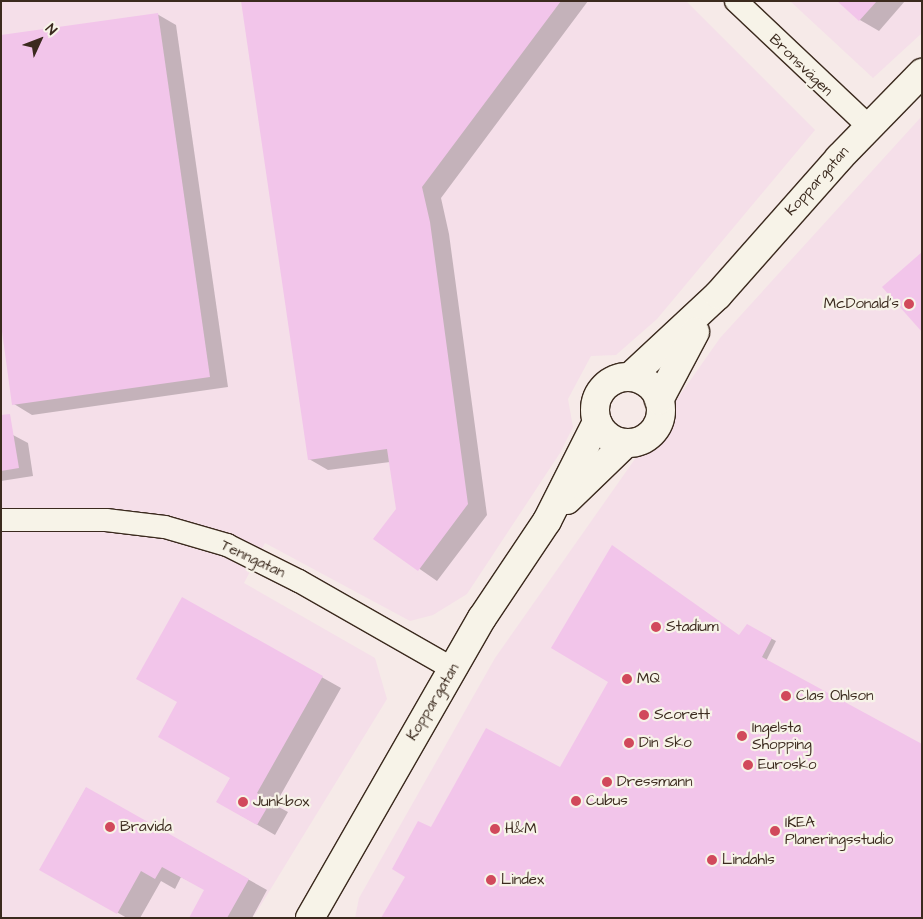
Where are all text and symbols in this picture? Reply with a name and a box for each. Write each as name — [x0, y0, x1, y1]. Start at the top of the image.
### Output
north arrow — [15, 15, 65, 65]
text: N — [41, 20, 61, 40]
street label: Bronsvägen — [766, 30, 836, 100]
street label: Koppargatan — [781, 143, 853, 219]
place label: McDonald's — [824, 295, 899, 313]
marker: McDonald's — [903, 298, 915, 310]
street label: Tenngatan — [218, 536, 288, 582]
place label: Stadium — [666, 618, 719, 636]
marker: Stadium — [650, 621, 662, 633]
street label: Koppargatan — [403, 660, 463, 744]
place label: MQ — [637, 670, 660, 688]
marker: MQ — [621, 673, 633, 685]
place label: Clas Ohlson — [796, 687, 873, 705]
marker: Clas Ohlson — [780, 690, 792, 702]
place label: Scorett — [654, 706, 710, 724]
marker: Scorett — [638, 709, 650, 721]
place label: Ingelsta Shopping — [752, 718, 812, 753]
marker: Ingelsta Shopping — [736, 730, 748, 742]
place label: Din Sko — [639, 734, 692, 752]
marker: Din Sko — [623, 737, 635, 749]
place label: Eurosko — [758, 756, 816, 774]
marker: Eurosko — [742, 759, 754, 771]
place label: Dressmann — [617, 773, 692, 791]
marker: Dressmann — [601, 776, 613, 788]
place label: Cubus — [586, 792, 628, 810]
place label: Junkbox — [253, 793, 309, 811]
marker: Cubus — [570, 795, 582, 807]
marker: Junkbox — [237, 796, 249, 808]
place label: IKEA Planeringsstudio — [785, 813, 893, 848]
place label: Bravida — [120, 818, 172, 836]
place label: H&M — [505, 820, 537, 838]
marker: Bravida — [104, 821, 116, 833]
marker: H&M — [489, 823, 501, 835]
marker: IKEA Planeringsstudio — [769, 825, 781, 837]
place label: Lindahls — [722, 851, 775, 869]
marker: Lindahls — [706, 854, 718, 866]
place label: Lindex — [501, 871, 544, 889]
marker: Lindex — [485, 874, 497, 886]

